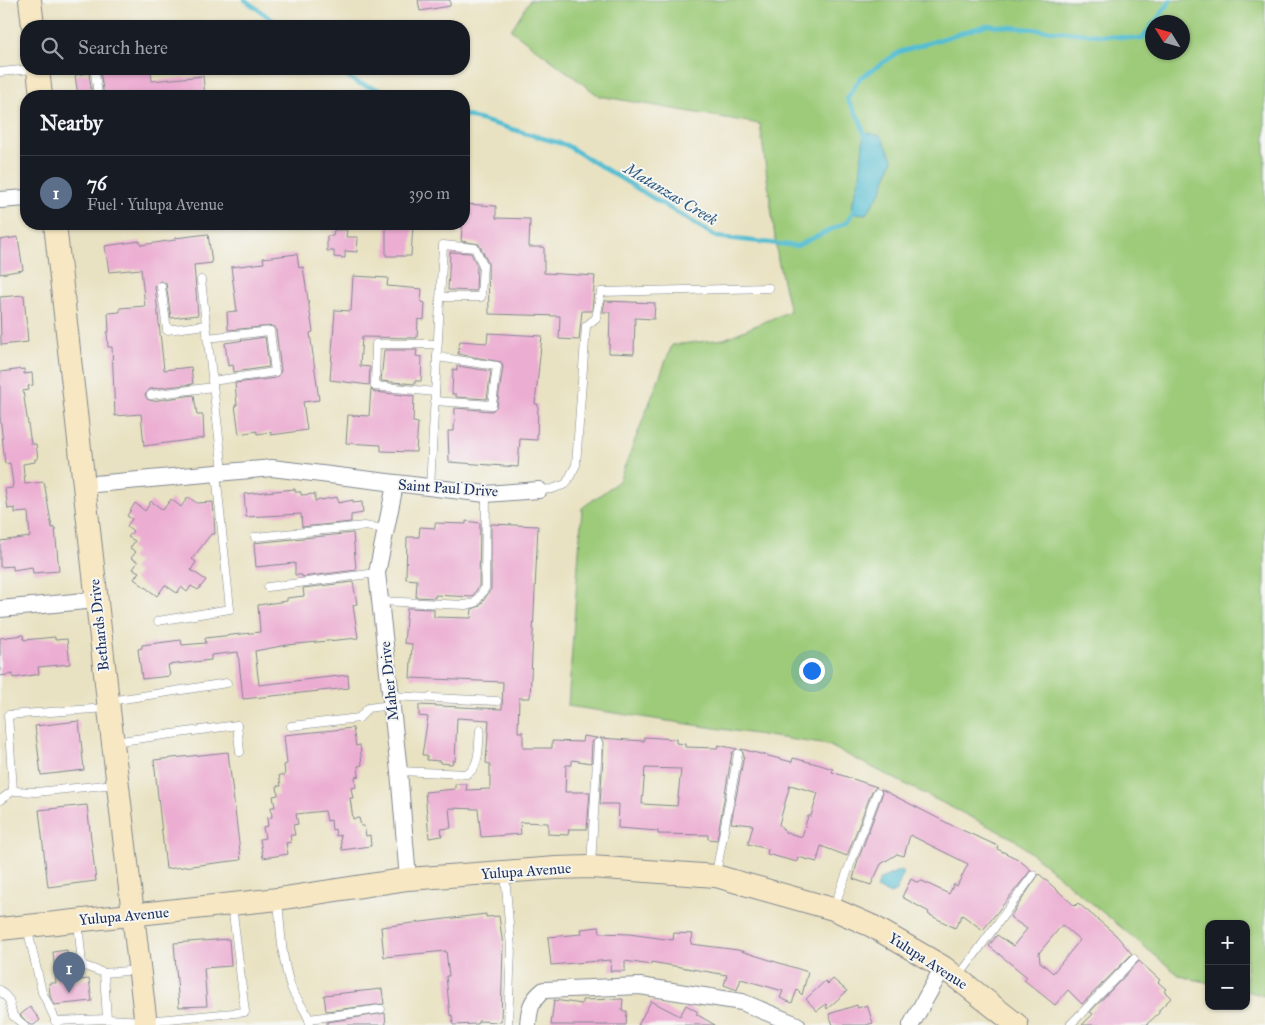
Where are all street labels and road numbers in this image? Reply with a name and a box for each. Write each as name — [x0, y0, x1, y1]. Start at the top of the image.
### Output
street label: Saint Paul Drive — [397, 476, 499, 500]
street label: Bethards Drive — [85, 578, 113, 672]
street label: Maher Drive — [376, 640, 402, 722]
street label: Yulupa Avenue — [480, 859, 572, 883]
street label: Yulupa Avenue — [78, 903, 170, 929]
street label: Yulupa Avenue — [885, 929, 971, 993]

